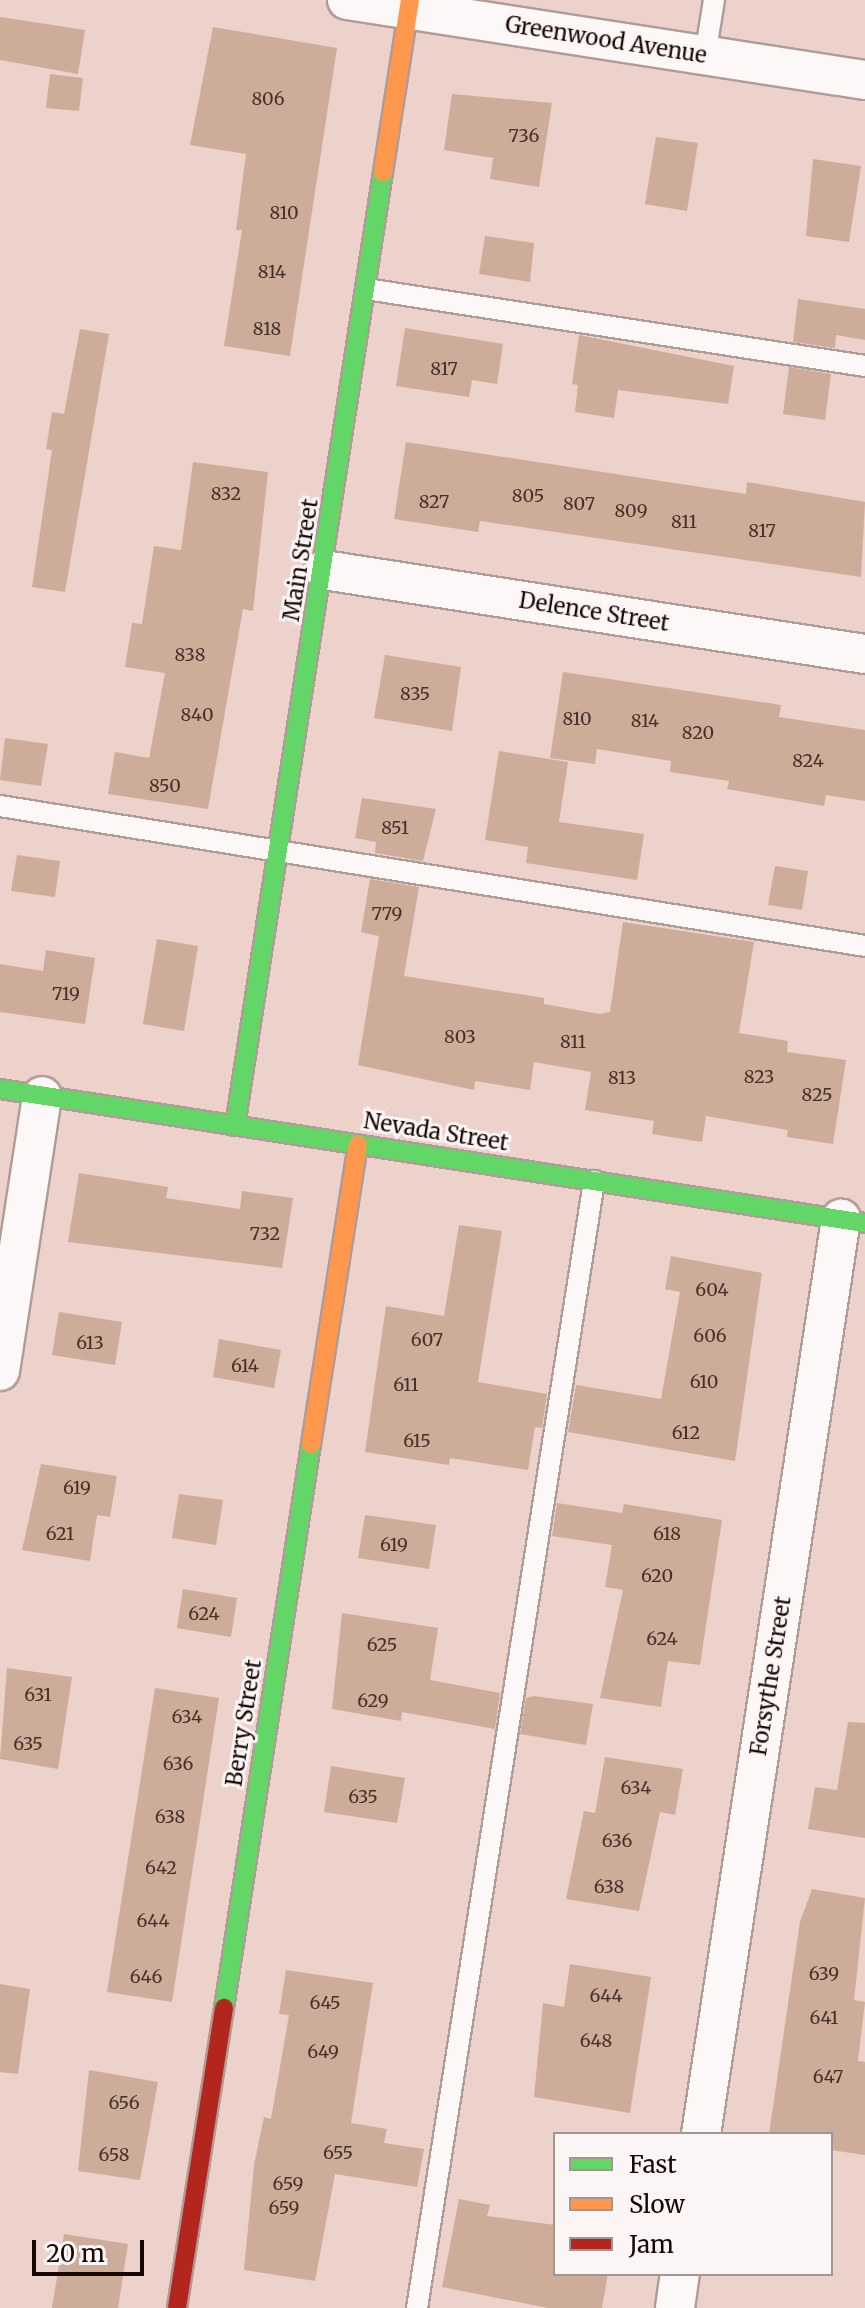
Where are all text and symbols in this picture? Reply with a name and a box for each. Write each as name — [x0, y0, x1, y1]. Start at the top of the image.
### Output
street label: Greenwood Avenue — [503, 11, 709, 69]
house number: 806 — [251, 88, 285, 110]
house number: 736 — [509, 125, 539, 147]
house number: 810 — [269, 202, 299, 224]
house number: 814 — [258, 261, 286, 283]
house number: 818 — [253, 318, 281, 340]
house number: 817 — [430, 358, 458, 380]
house number: 832 — [211, 483, 241, 505]
house number: 805 — [512, 485, 544, 507]
house number: 827 — [419, 491, 449, 513]
house number: 807 — [563, 493, 595, 515]
street label: Main Street — [278, 497, 324, 623]
house number: 809 — [614, 500, 648, 522]
house number: 811 — [671, 511, 697, 533]
house number: 817 — [748, 520, 776, 542]
street label: Delence Street — [517, 587, 671, 637]
house number: 838 — [175, 644, 205, 666]
house number: 835 — [400, 683, 430, 705]
house number: 840 — [180, 704, 214, 726]
house number: 810 — [562, 708, 592, 730]
house number: 814 — [631, 710, 659, 732]
house number: 820 — [682, 722, 714, 744]
house number: 824 — [792, 750, 824, 772]
house number: 850 — [149, 775, 181, 797]
house number: 851 — [381, 817, 409, 839]
house number: 779 — [371, 903, 403, 925]
house number: 719 — [52, 983, 80, 1005]
house number: 803 — [444, 1026, 476, 1048]
house number: 811 — [560, 1031, 586, 1053]
house number: 823 — [744, 1066, 774, 1088]
house number: 813 — [608, 1067, 636, 1089]
house number: 825 — [802, 1084, 832, 1106]
street label: Nevada Street — [362, 1108, 510, 1156]
house number: 732 — [250, 1223, 280, 1245]
house number: 604 — [695, 1279, 729, 1301]
house number: 606 — [693, 1325, 727, 1347]
house number: 607 — [411, 1329, 443, 1351]
house number: 613 — [76, 1332, 104, 1354]
house number: 614 — [231, 1355, 259, 1377]
house number: 610 — [690, 1371, 718, 1393]
house number: 611 — [393, 1374, 419, 1396]
house number: 612 — [672, 1422, 700, 1444]
house number: 615 — [403, 1430, 431, 1452]
house number: 619 — [63, 1477, 91, 1499]
house number: 621 — [46, 1523, 74, 1545]
house number: 618 — [653, 1523, 681, 1545]
house number: 619 — [380, 1534, 408, 1556]
house number: 620 — [641, 1565, 673, 1587]
street label: Forsythe Street — [745, 1594, 797, 1758]
house number: 624 — [188, 1603, 220, 1625]
house number: 624 — [646, 1628, 678, 1650]
house number: 625 — [367, 1634, 397, 1656]
street label: Berry Street — [221, 1658, 267, 1788]
house number: 631 — [24, 1684, 52, 1706]
house number: 629 — [357, 1690, 389, 1712]
house number: 634 — [172, 1706, 202, 1728]
house number: 635 — [13, 1733, 43, 1755]
house number: 636 — [163, 1753, 193, 1775]
house number: 634 — [621, 1777, 651, 1799]
house number: 635 — [348, 1786, 378, 1808]
house number: 638 — [155, 1806, 185, 1828]
house number: 636 — [602, 1830, 632, 1852]
house number: 642 — [145, 1857, 177, 1879]
house number: 638 — [594, 1876, 624, 1898]
house number: 644 — [136, 1910, 170, 1932]
house number: 639 — [809, 1963, 839, 1985]
house number: 646 — [130, 1966, 162, 1988]
house number: 644 — [589, 1985, 623, 2007]
house number: 645 — [310, 1992, 340, 2014]
house number: 641 — [810, 2007, 838, 2029]
house number: 648 — [580, 2030, 612, 2052]
house number: 649 — [307, 2041, 339, 2063]
house number: 647 — [813, 2066, 843, 2088]
house number: 656 — [108, 2092, 140, 2114]
legend — [553, 2132, 833, 2276]
house number: 655 — [323, 2142, 353, 2164]
house number: 658 — [99, 2144, 129, 2166]
text: Fast — [629, 2149, 677, 2180]
house number: 659 — [273, 2173, 303, 2195]
text: Slow — [629, 2189, 685, 2220]
house number: 659 — [269, 2197, 299, 2219]
scale bar — [36, 2224, 148, 2274]
text: Jam — [629, 2229, 674, 2260]
text: 20 m — [46, 2238, 105, 2269]

